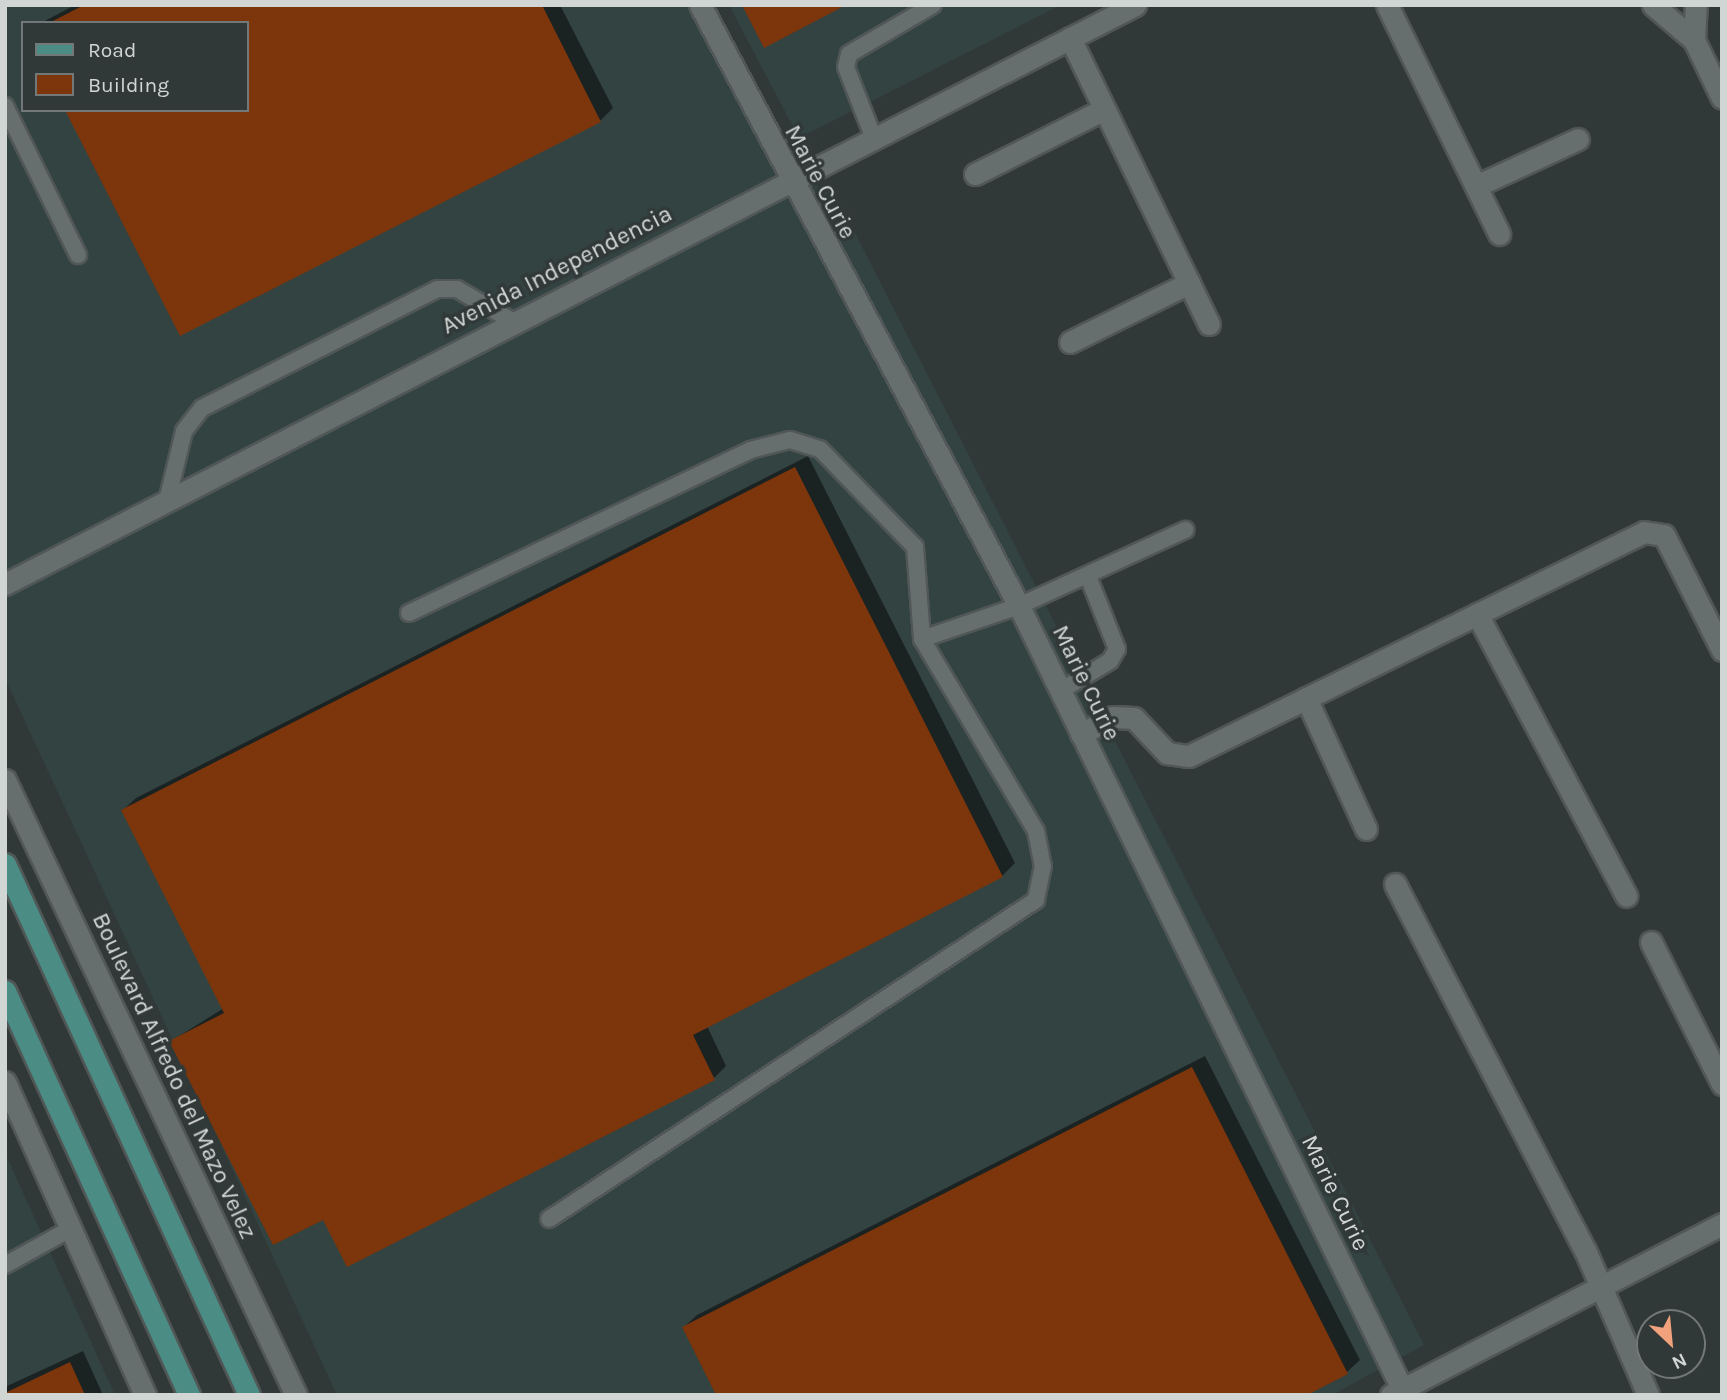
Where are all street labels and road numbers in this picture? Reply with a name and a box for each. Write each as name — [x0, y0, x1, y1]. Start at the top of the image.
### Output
street label: Marie Curie — [778, 120, 862, 244]
street label: Avenida Independencia — [437, 199, 677, 341]
street label: Marie Curie — [1046, 621, 1126, 745]
street label: Boulevard Alfredo del Mazo Velez — [86, 908, 262, 1244]
street label: Marie Curie — [1295, 1131, 1375, 1255]

